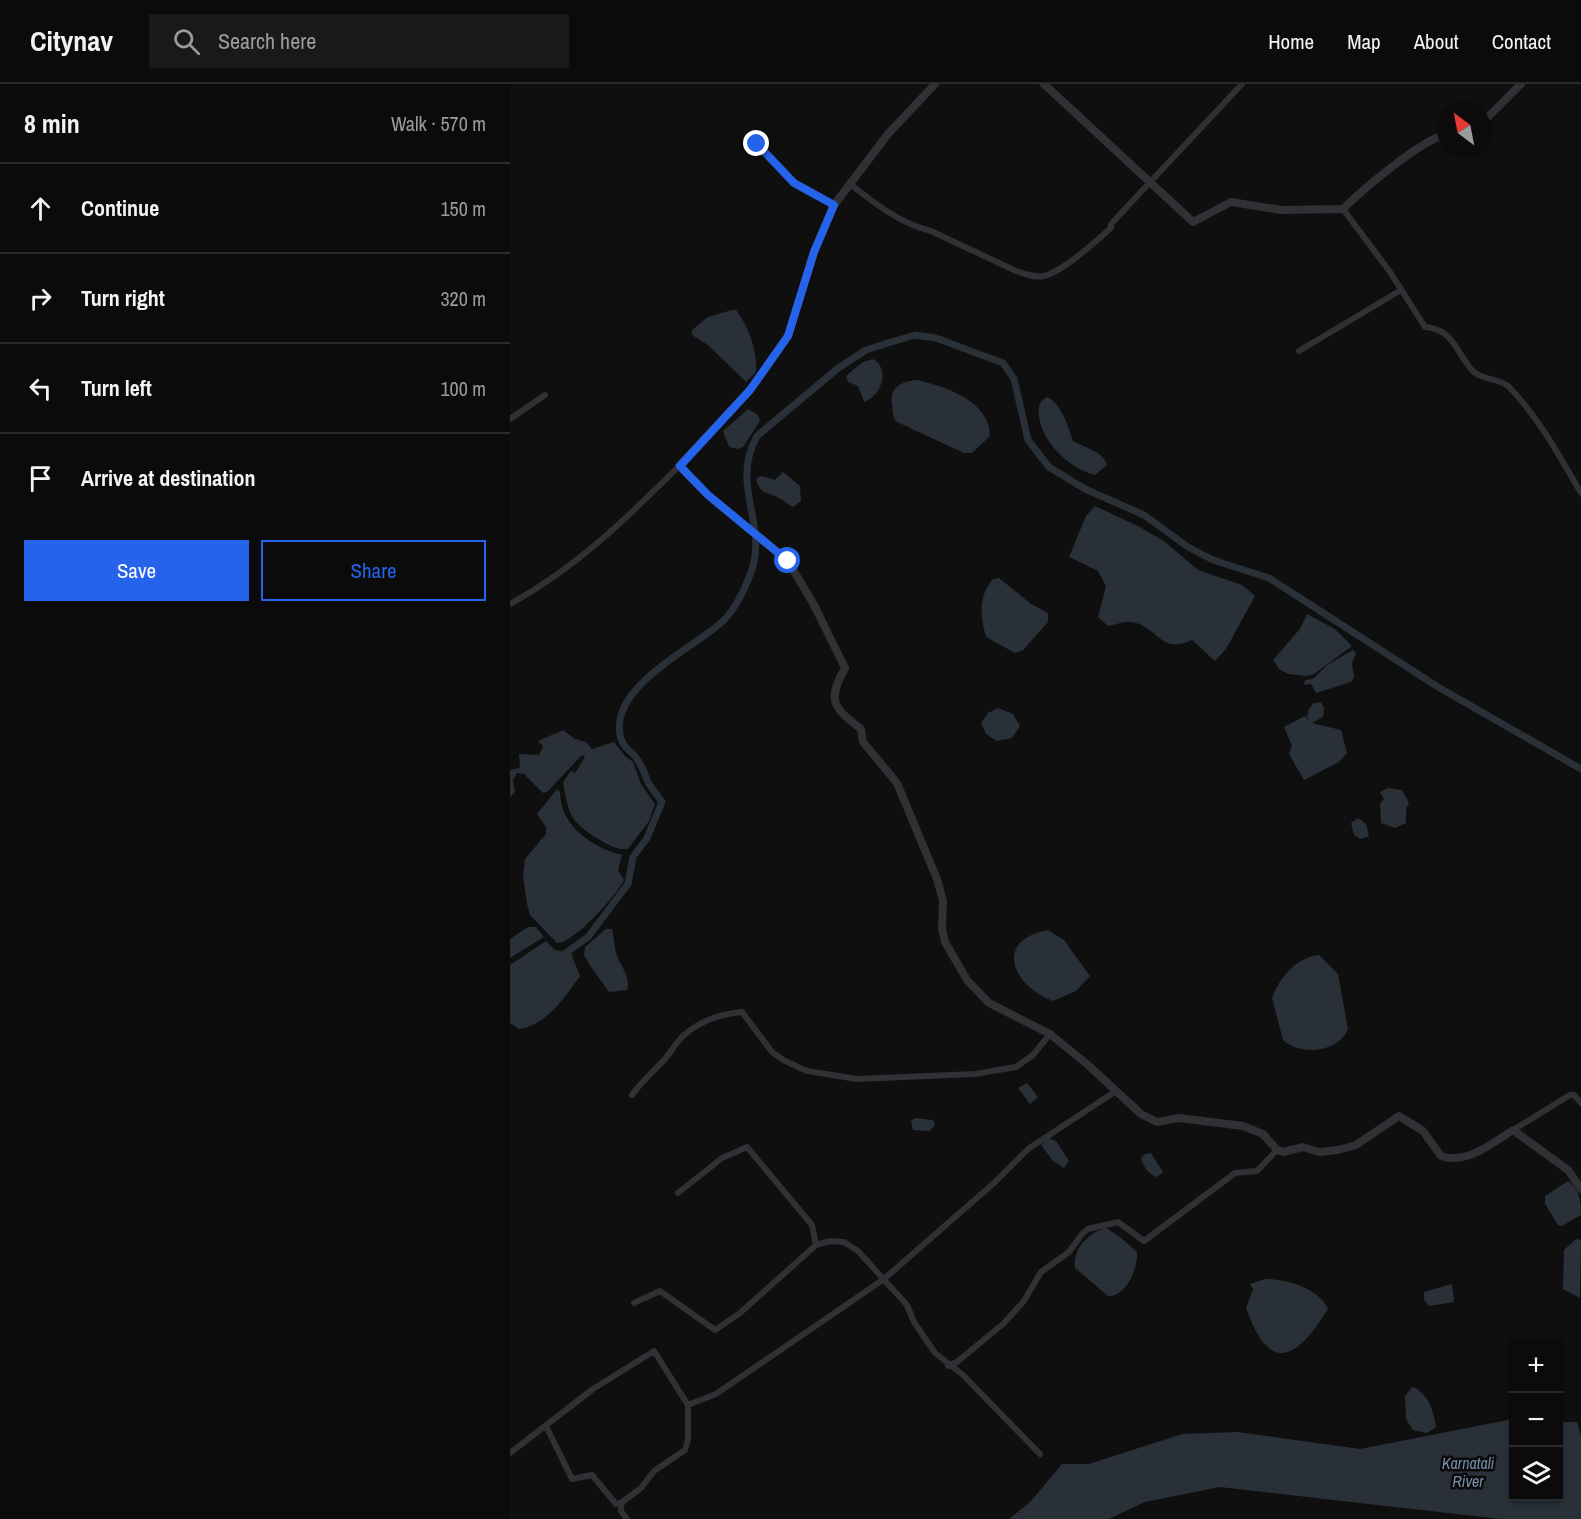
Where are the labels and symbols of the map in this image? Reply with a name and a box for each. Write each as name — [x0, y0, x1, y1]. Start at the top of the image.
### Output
north arrow — [1437, 102, 1491, 156]
route end — [743, 130, 769, 156]
route start — [774, 547, 800, 573]
water label: Karnatali River — [1442, 1452, 1495, 1492]

